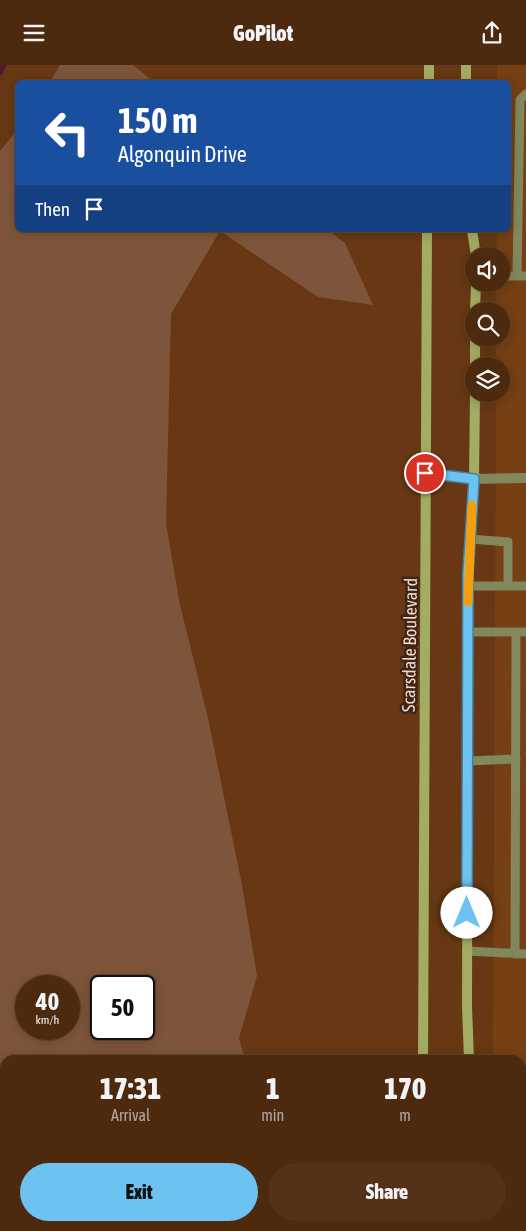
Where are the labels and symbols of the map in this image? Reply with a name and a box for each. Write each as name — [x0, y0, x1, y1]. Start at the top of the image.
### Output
pin — [404, 452, 446, 494]
street label: Scarsdale Boulevard — [398, 578, 421, 712]
position arrow — [440, 886, 492, 938]
speed limit sign: 50 — [90, 975, 155, 1040]

